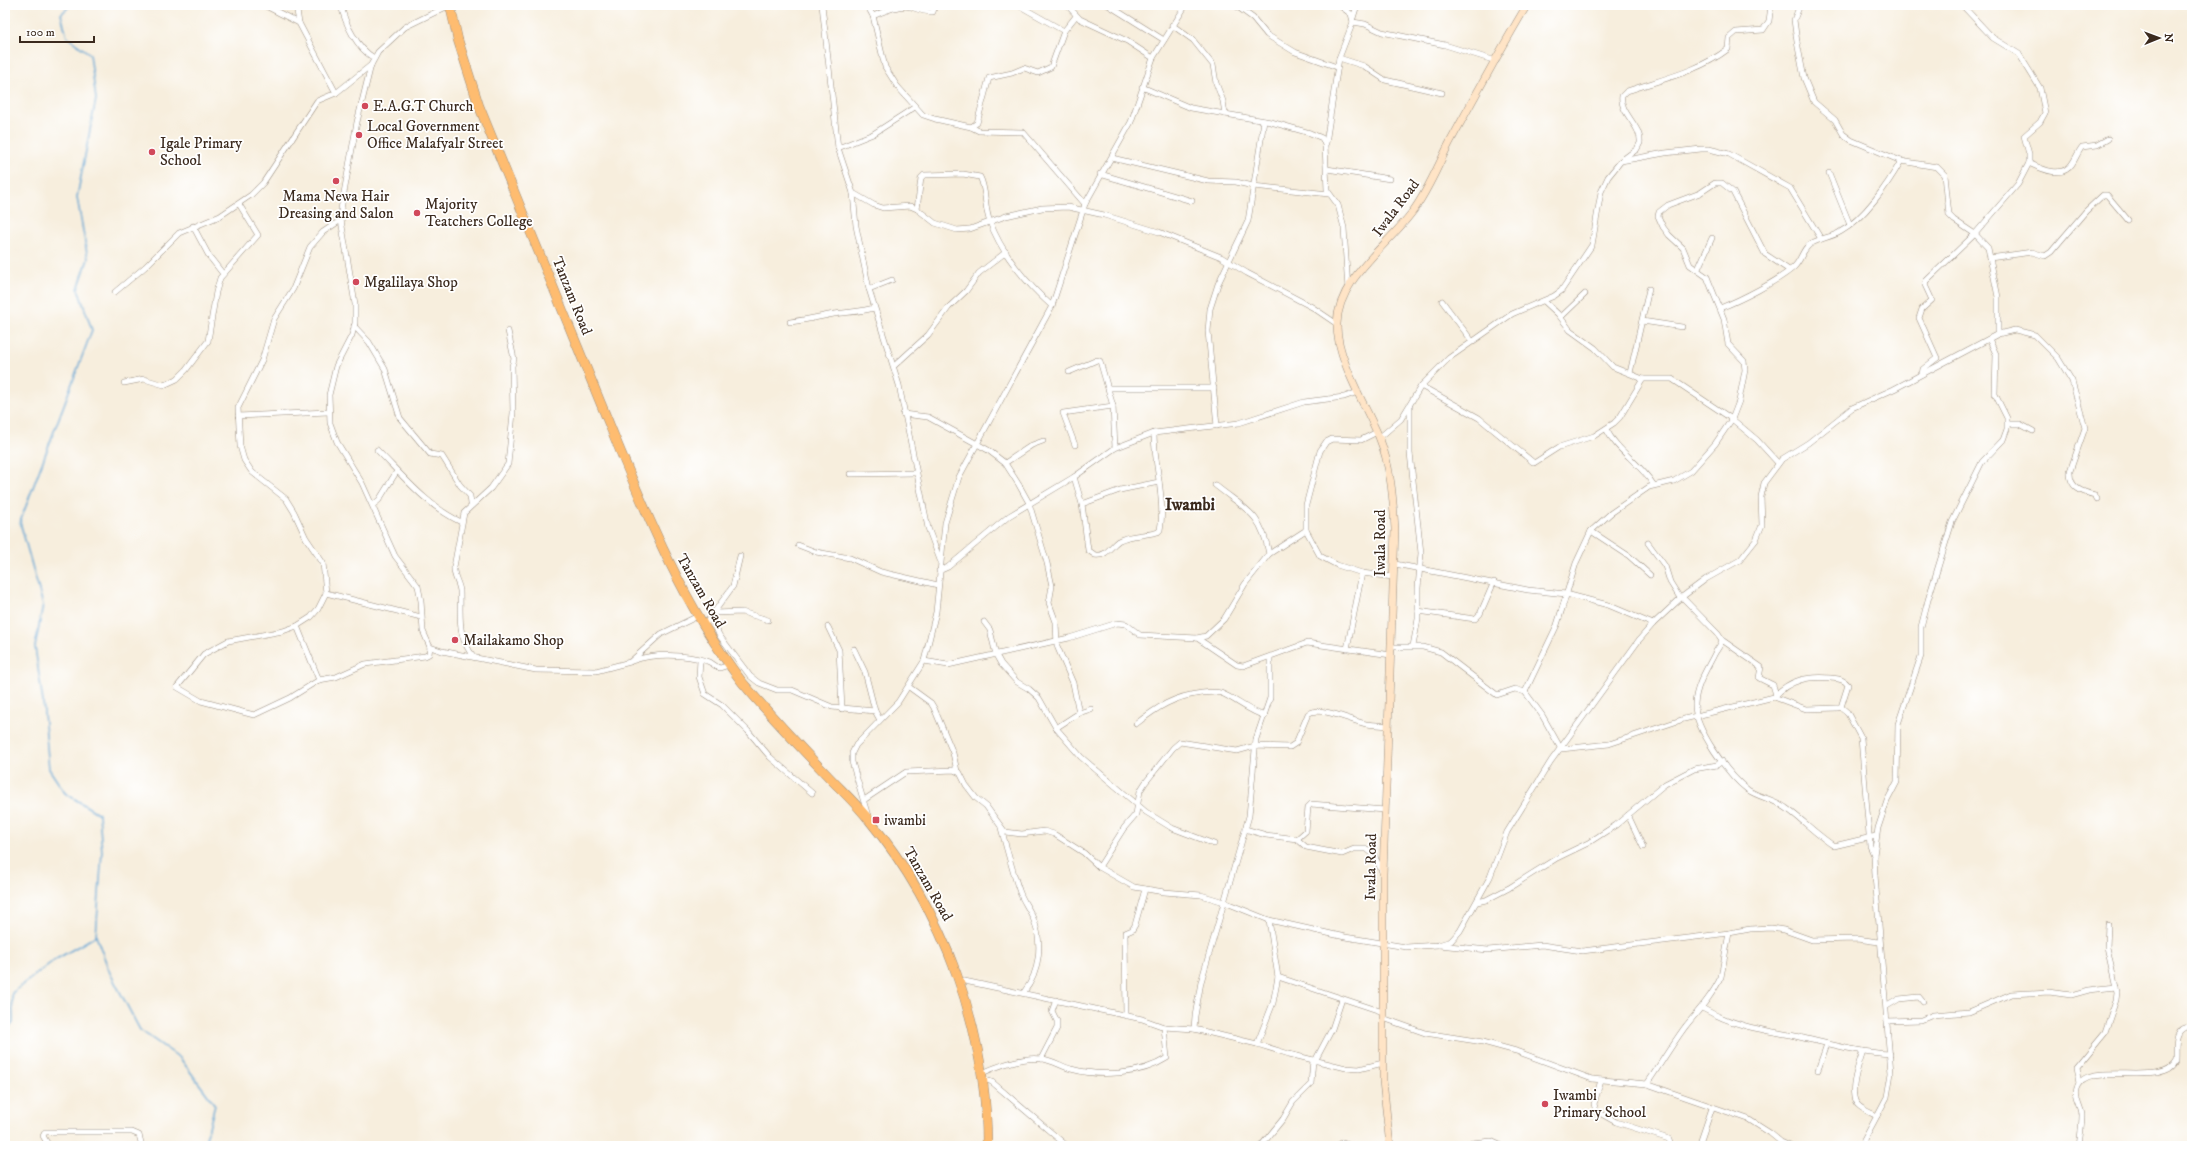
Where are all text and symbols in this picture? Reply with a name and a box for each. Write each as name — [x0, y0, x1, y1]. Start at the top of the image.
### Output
scale bar — [20, 18, 94, 44]
north arrow — [2139, 18, 2179, 58]
text: 100 m — [26, 25, 55, 40]
text: N — [2161, 33, 2175, 42]
place label: E.A.G.T Church — [373, 97, 473, 116]
marker: E.A.G.T Church — [360, 101, 370, 111]
place label: Local Government Office Malafyalr Street — [367, 117, 503, 153]
marker: Local Government Office Malafyalr Street — [354, 130, 364, 140]
place label: Igale Primary School — [160, 134, 243, 170]
marker: Igale Primary School — [147, 147, 157, 157]
street label: Iwala Road — [1368, 175, 1424, 240]
marker: Mama Newa Hair Dreasing and Salon — [331, 176, 341, 186]
place label: Mama Newa Hair Dreasing and Salon — [278, 187, 394, 223]
place label: Majority Teatchers College — [425, 195, 532, 231]
marker: Majority Teatchers College — [412, 208, 422, 218]
street label: Tanzam Road — [548, 254, 596, 338]
place label: Mgalilaya Shop — [364, 273, 458, 292]
marker: Mgalilaya Shop — [351, 277, 361, 287]
district label: Iwambi — [1165, 494, 1216, 516]
street label: Iwala Road — [1371, 509, 1390, 577]
street label: Tanzam Road — [672, 550, 730, 632]
place label: Mailakamo Shop — [463, 631, 564, 650]
marker: Mailakamo Shop — [450, 635, 460, 645]
place label: iwambi — [884, 811, 926, 830]
marker: iwambi — [871, 815, 881, 825]
street label: Iwala Road — [1361, 833, 1381, 901]
street label: Tanzam Road — [899, 843, 957, 925]
place label: Iwambi Primary School — [1553, 1086, 1646, 1122]
marker: Iwambi Primary School — [1540, 1099, 1550, 1109]

